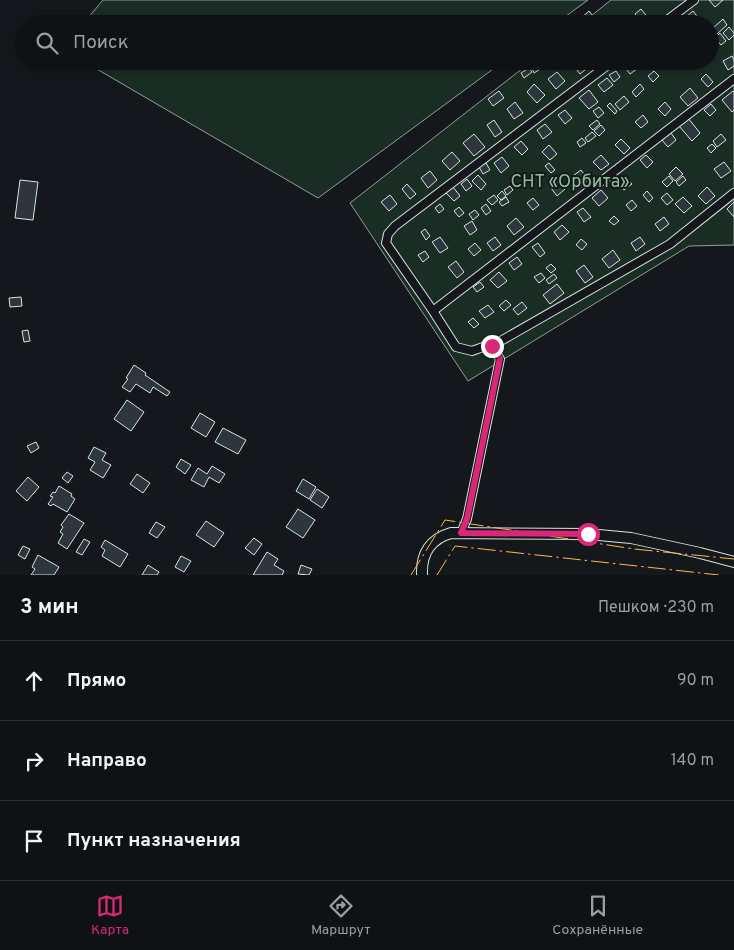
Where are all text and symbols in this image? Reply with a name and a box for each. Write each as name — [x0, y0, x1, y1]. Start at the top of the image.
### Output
search box — [15, 15, 719, 70]
icon: search — [33, 29, 61, 57]
text: Поиск — [73, 31, 129, 55]
park label: СНТ «Орбита» — [511, 171, 629, 194]
route end — [481, 335, 504, 358]
route start — [577, 523, 600, 546]
text: 3 мин — [20, 594, 79, 621]
text: Пешком · 230 m — [598, 598, 714, 618]
icon: ahead — [20, 667, 48, 695]
text: Прямо — [67, 669, 126, 693]
text: 90 m — [677, 671, 714, 691]
icon: right — [20, 747, 48, 775]
text: Направо — [67, 749, 147, 773]
text: 140 m — [671, 751, 714, 771]
icon: arrive — [20, 827, 48, 855]
text: Пункт назначения — [67, 829, 241, 853]
tab: Карта — [91, 892, 129, 939]
tab: Маршрут — [311, 892, 371, 939]
tab: Сохранённые — [552, 892, 643, 939]

